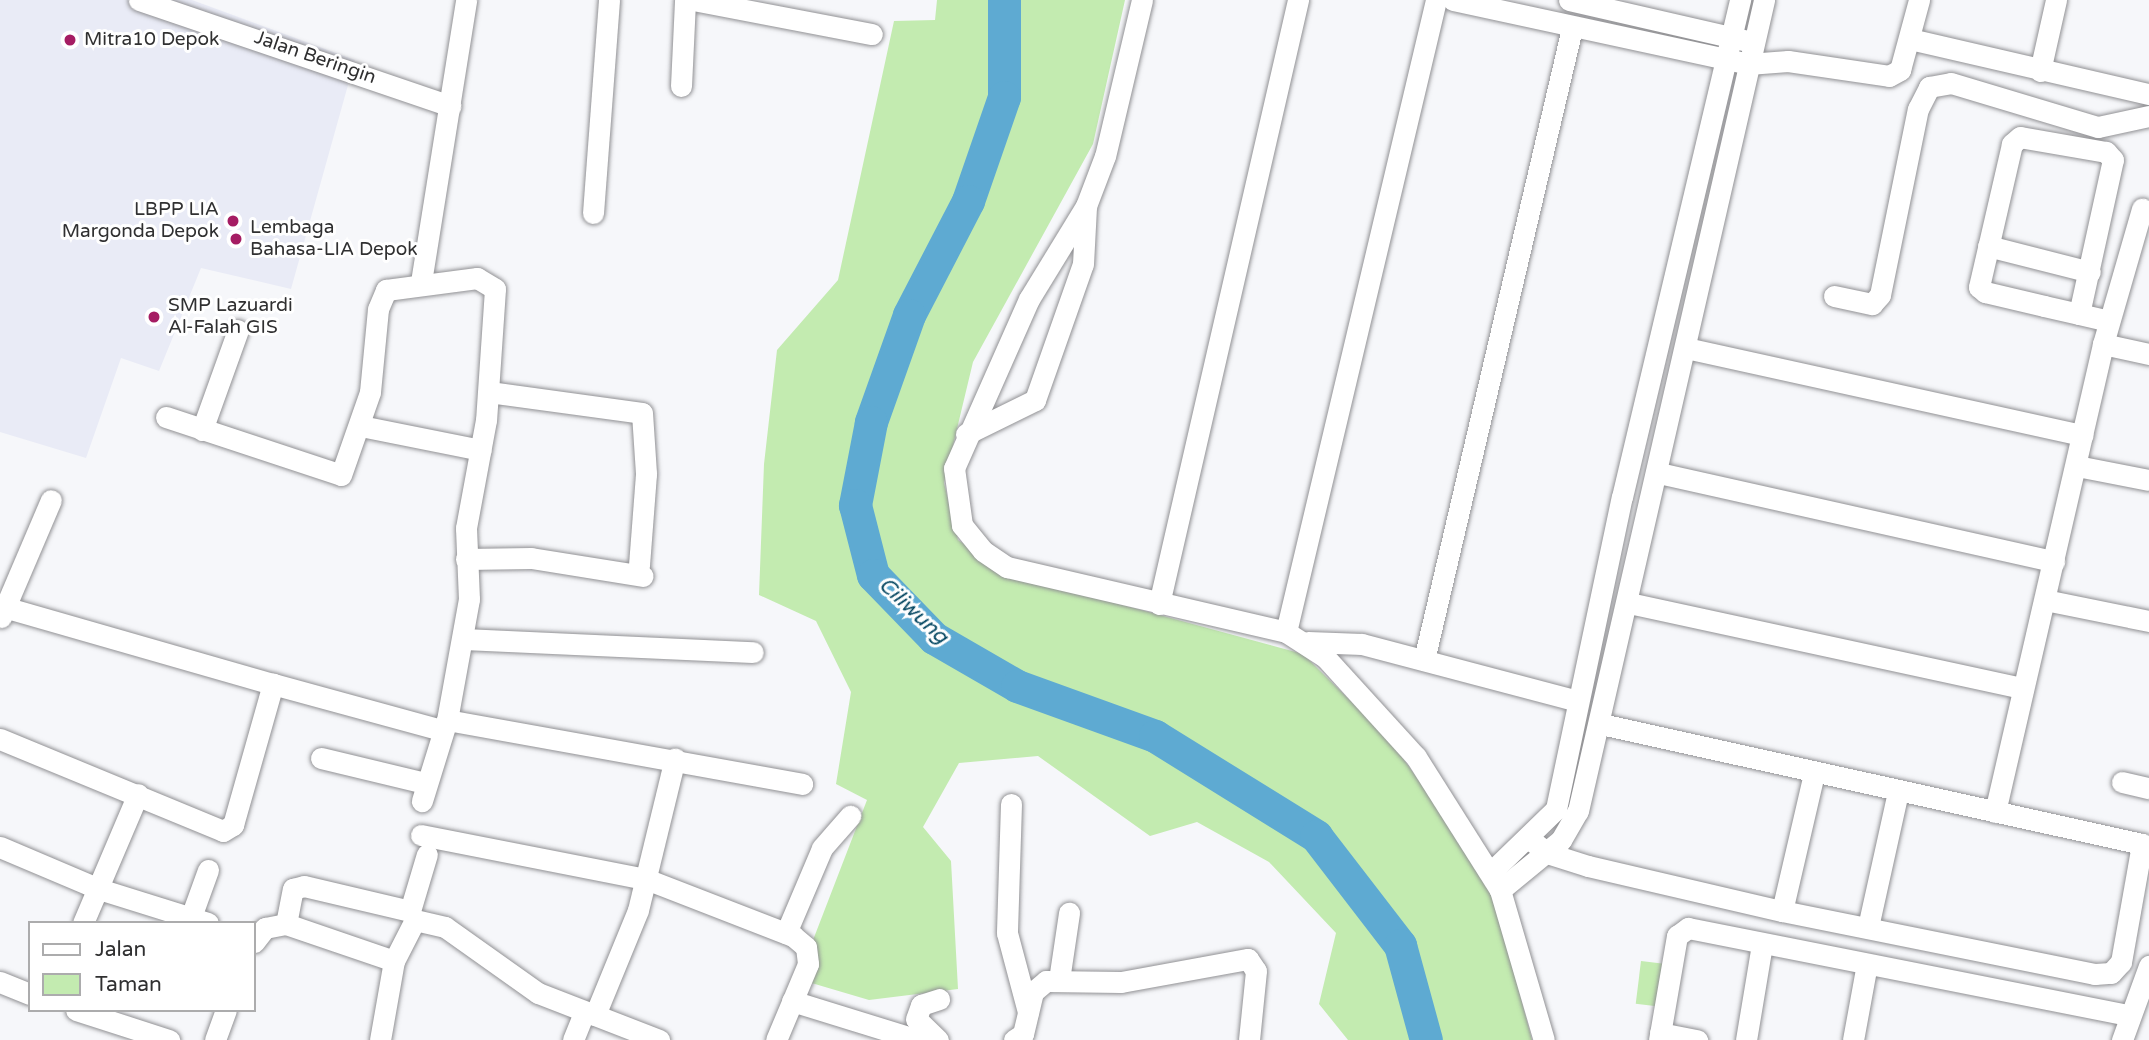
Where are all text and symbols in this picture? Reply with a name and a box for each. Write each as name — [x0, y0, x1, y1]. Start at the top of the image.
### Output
street label: Jalan Beringin — [251, 27, 379, 89]
place label: Mitra10 Depok — [84, 29, 219, 51]
marker: Mitra10 Depok — [62, 32, 78, 48]
place label: LBPP LIA Margonda Depok — [62, 199, 219, 243]
marker: LBPP LIA Margonda Depok — [225, 213, 241, 229]
place label: Lembaga Bahasa-LIA Depok — [250, 217, 418, 261]
marker: Lembaga Bahasa-LIA Depok — [228, 231, 244, 247]
place label: SMP Lazuardi Al-Falah GIS — [168, 295, 293, 339]
marker: SMP Lazuardi Al-Falah GIS — [146, 309, 162, 325]
water label: Ciliwung — [873, 573, 953, 649]
legend — [28, 921, 256, 1012]
text: Jalan — [95, 937, 146, 962]
text: Taman — [95, 972, 162, 997]

